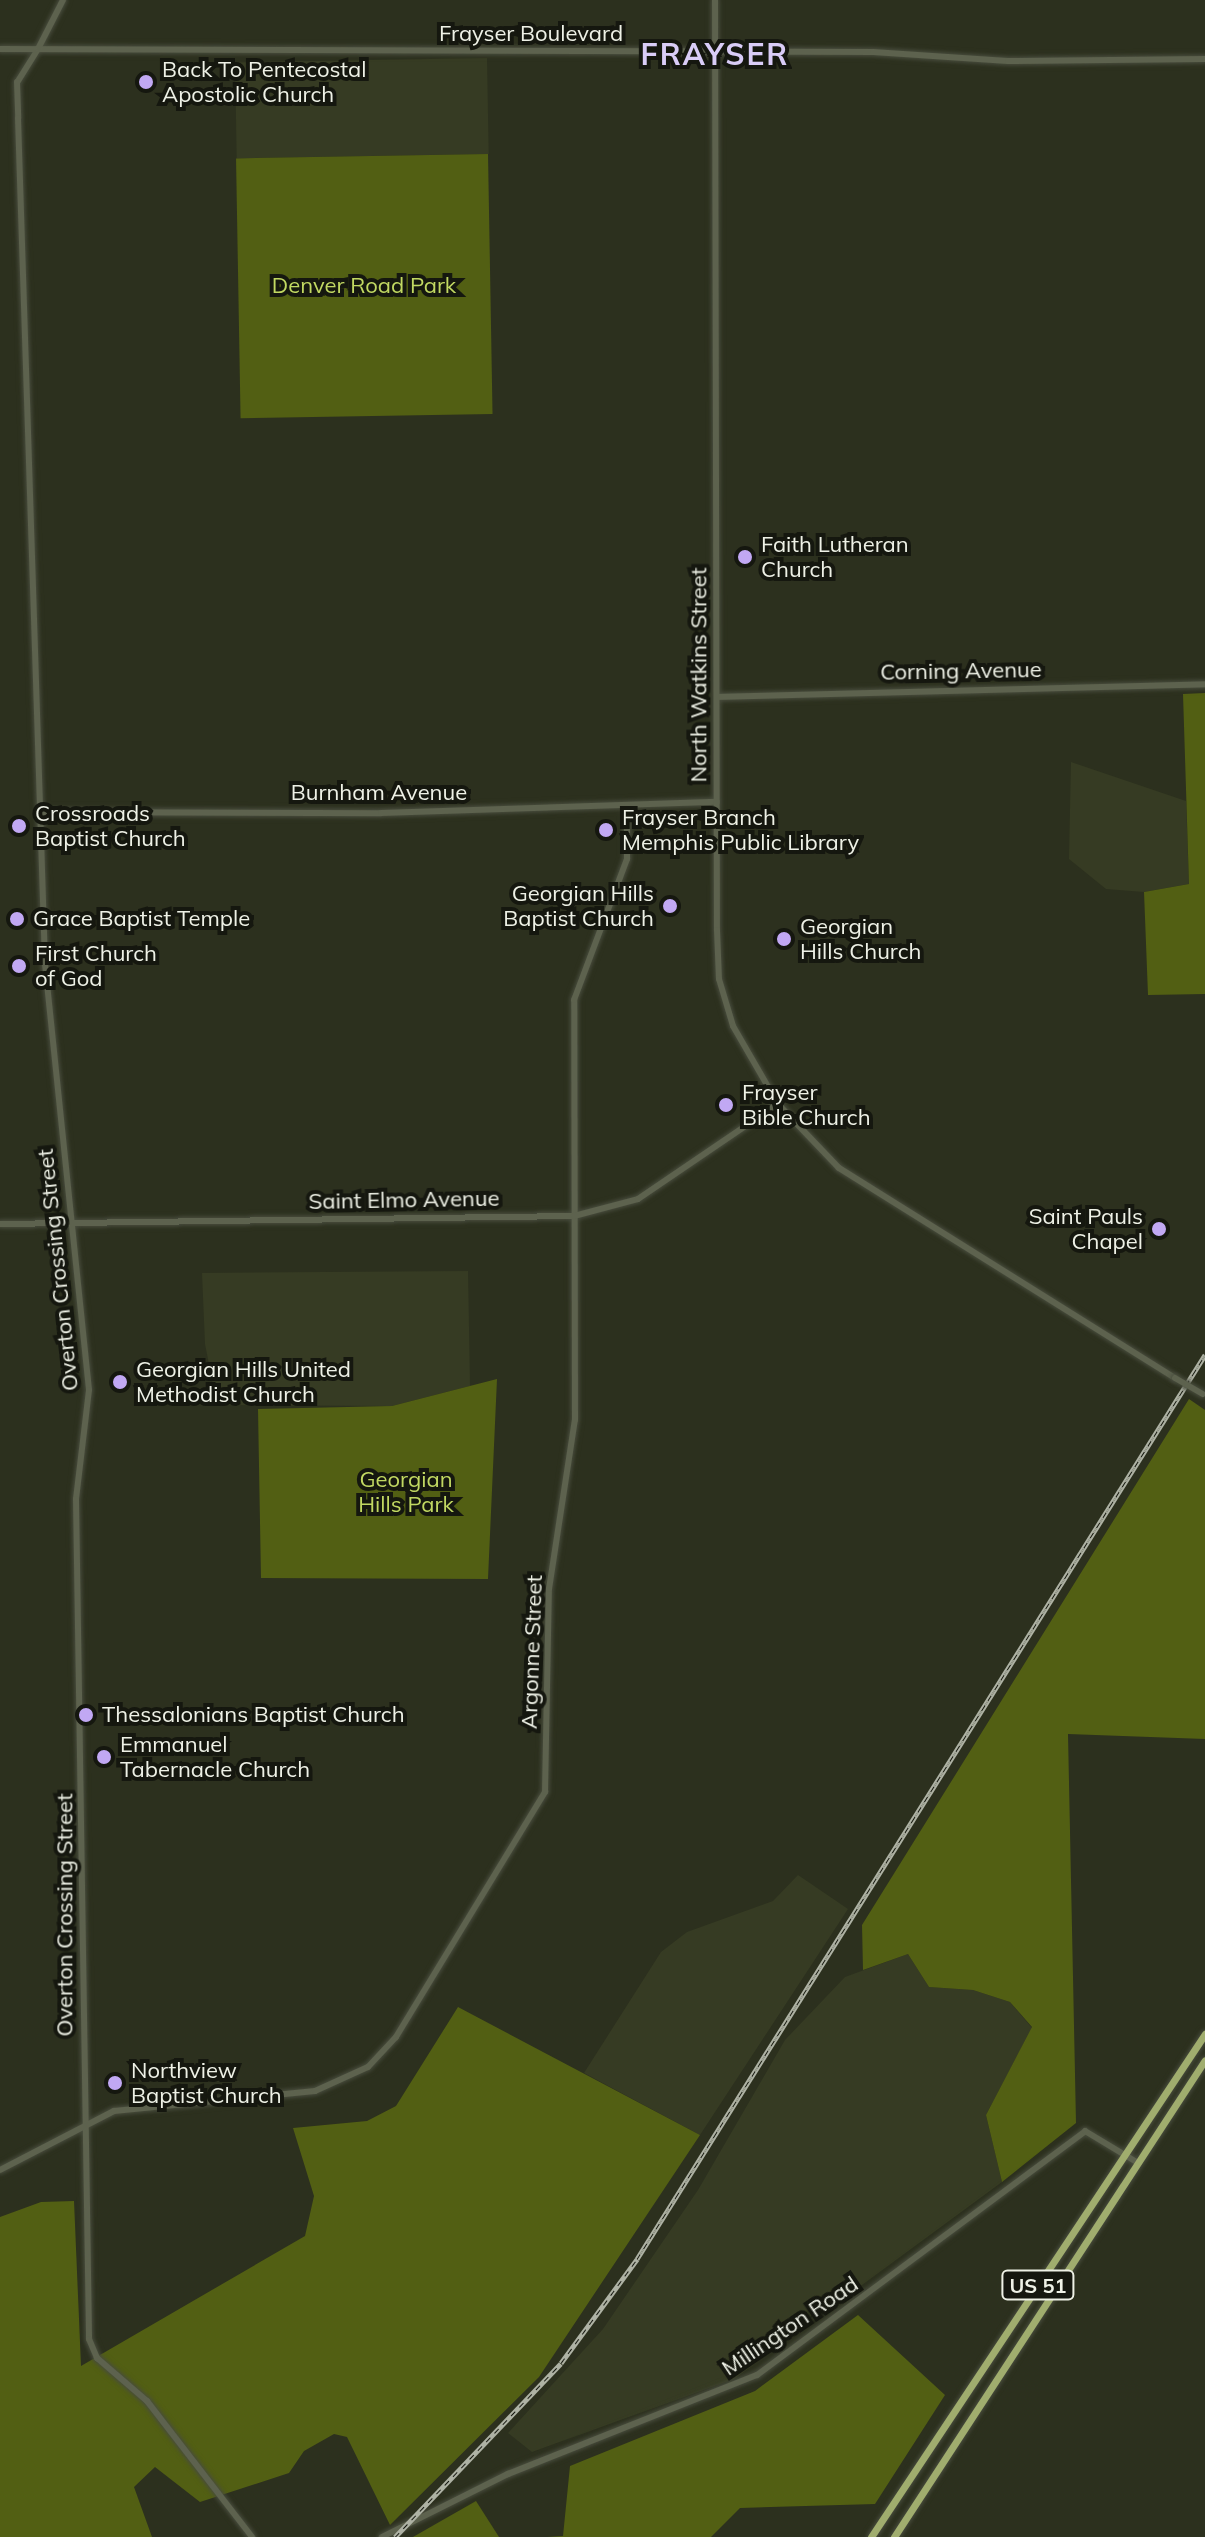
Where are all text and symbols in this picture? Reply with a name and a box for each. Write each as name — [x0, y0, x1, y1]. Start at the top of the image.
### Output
street label: Frayser Boulevard — [439, 21, 623, 47]
district label: FRAYSER — [641, 36, 789, 72]
place label: Back To Pentecostal Apostolic Church — [162, 56, 366, 108]
marker: Back To Pentecostal Apostolic Church — [137, 73, 155, 91]
park label: Denver Road Park — [272, 273, 456, 299]
place label: Faith Lutheran Church — [761, 531, 909, 582]
marker: Faith Lutheran Church — [736, 548, 754, 566]
street label: North Watkins Street — [686, 568, 712, 782]
street label: Corning Avenue — [880, 656, 1042, 686]
street label: Burnham Avenue — [291, 780, 467, 806]
place label: Crossroads Baptist Church — [35, 800, 186, 852]
place label: Frayser Branch Memphis Public Library — [622, 804, 859, 856]
marker: Crossroads Baptist Church — [10, 817, 28, 835]
marker: Frayser Branch Memphis Public Library — [597, 821, 615, 839]
place label: Georgian Hills Baptist Church — [503, 880, 654, 932]
marker: Georgian Hills Baptist Church — [661, 897, 679, 915]
place label: Grace Baptist Temple — [33, 906, 250, 932]
marker: Grace Baptist Temple — [8, 910, 26, 928]
place label: Georgian Hills Church — [800, 913, 921, 964]
marker: Georgian Hills Church — [775, 930, 793, 948]
place label: First Church of God — [35, 940, 157, 992]
marker: First Church of God — [10, 957, 28, 975]
place label: Frayser Bible Church — [742, 1079, 871, 1130]
marker: Frayser Bible Church — [717, 1096, 735, 1114]
street label: Overton Crossing Street — [32, 1148, 84, 1392]
street label: Saint Elmo Avenue — [308, 1185, 500, 1215]
place label: Saint Pauls Chapel — [1029, 1203, 1143, 1254]
marker: Saint Pauls Chapel — [1150, 1220, 1168, 1238]
place label: Georgian Hills United Methodist Church — [136, 1356, 351, 1408]
marker: Georgian Hills United Methodist Church — [111, 1373, 129, 1391]
park label: Georgian Hills Park — [358, 1466, 454, 1518]
street label: Argonne Street — [516, 1574, 548, 1730]
place label: Thessalonians Baptist Church — [102, 1702, 405, 1728]
marker: Thessalonians Baptist Church — [77, 1706, 95, 1724]
place label: Emmanuel Tabernacle Church — [120, 1731, 310, 1782]
marker: Emmanuel Tabernacle Church — [95, 1748, 113, 1766]
street label: Overton Crossing Street — [52, 1793, 78, 2037]
place label: Northview Baptist Church — [131, 2057, 282, 2108]
marker: Northview Baptist Church — [106, 2074, 124, 2092]
road number: US 51 — [1000, 2269, 1076, 2301]
street label: Millington Road — [717, 2271, 863, 2381]

